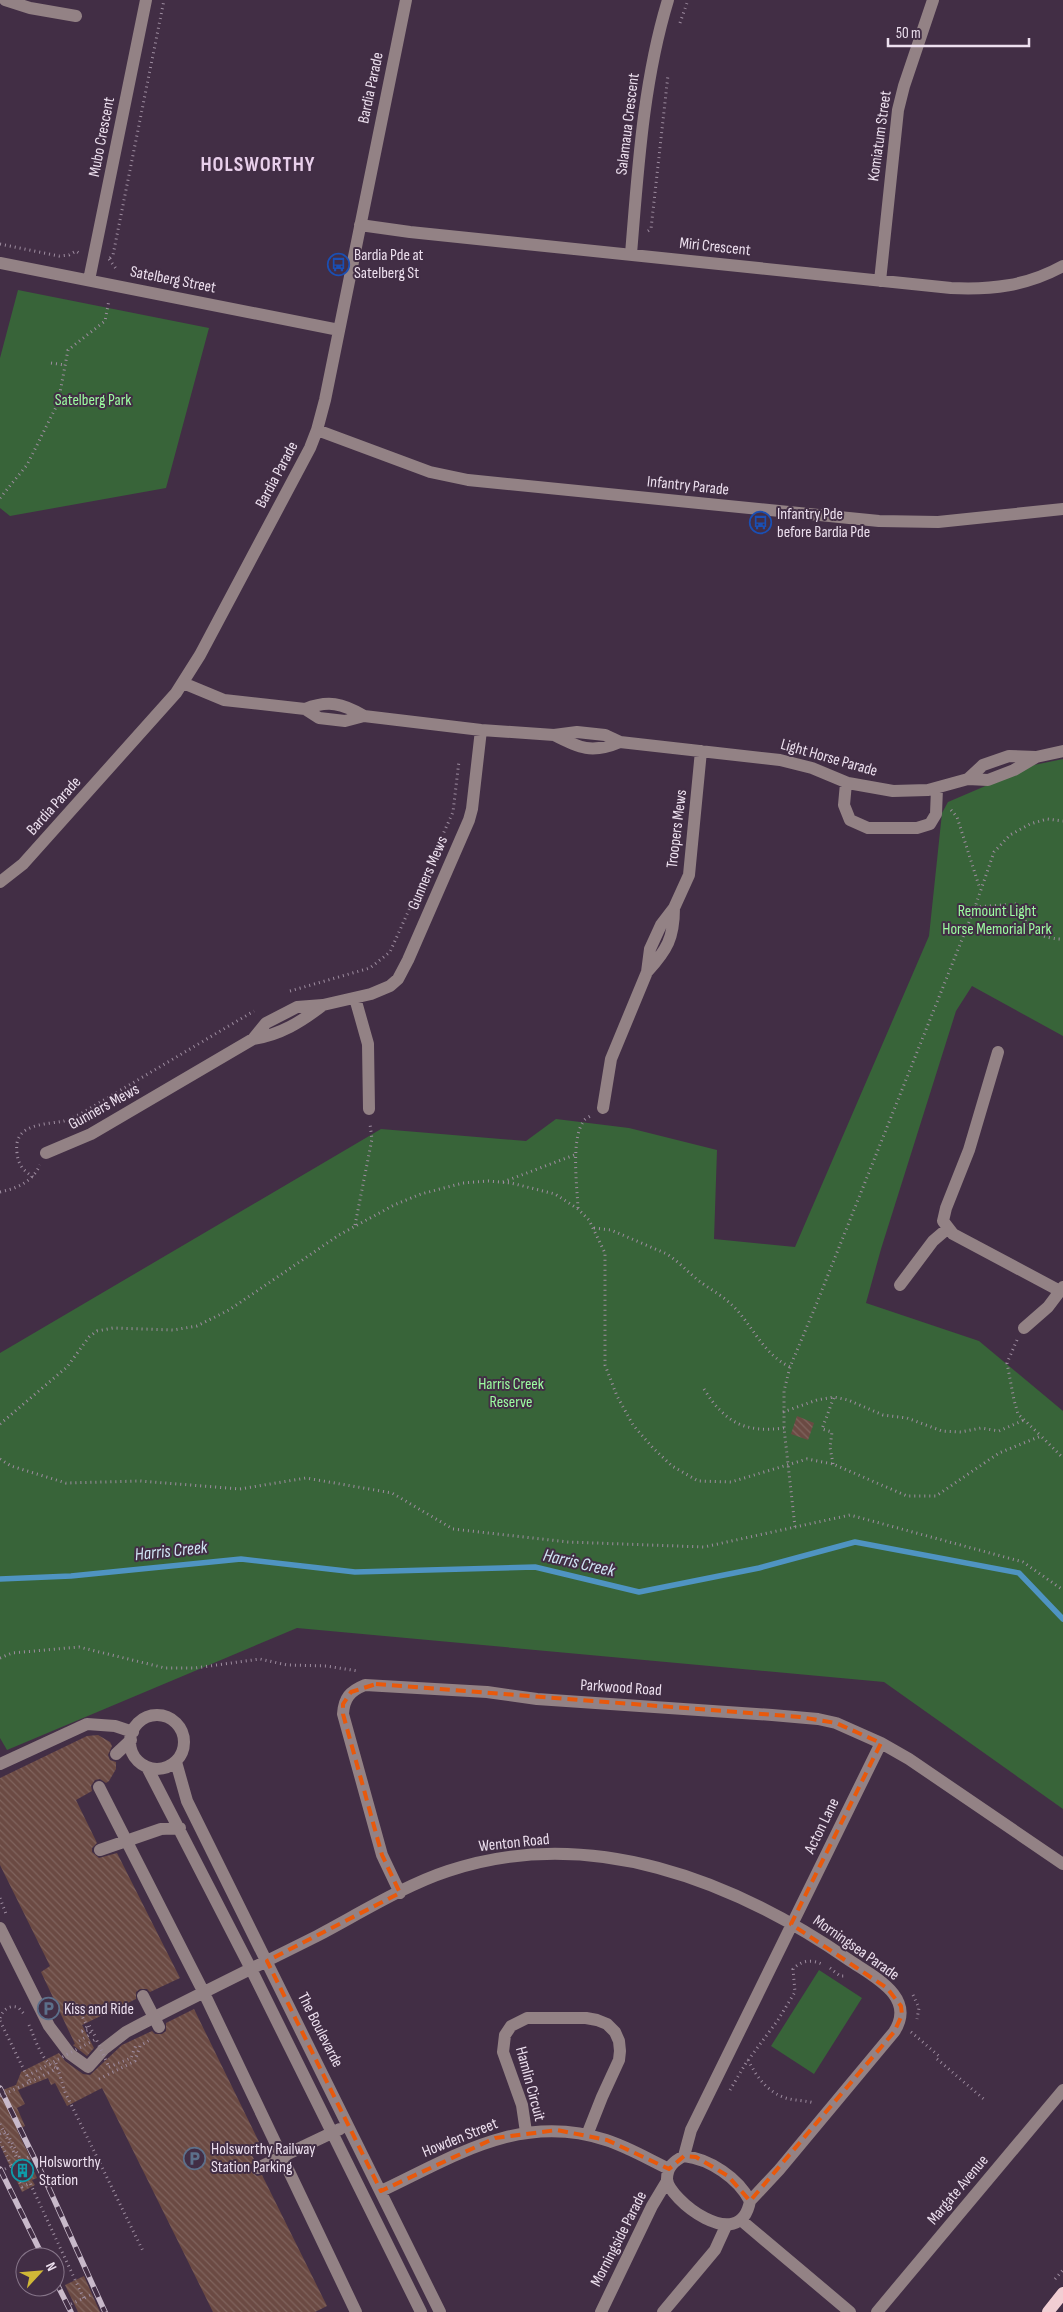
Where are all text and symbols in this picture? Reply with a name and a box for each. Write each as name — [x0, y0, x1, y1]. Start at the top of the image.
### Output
scale bar — [888, 15, 1029, 47]
text: 50 m — [896, 24, 921, 43]
street label: Bardia Parade — [354, 51, 388, 125]
street label: Salamaua Crescent — [612, 72, 644, 176]
street label: Komiatum Street — [864, 89, 896, 182]
street label: Mubo Crescent — [85, 95, 119, 178]
district label: HOLSWORTHY — [200, 152, 316, 177]
street label: Miri Crescent — [678, 234, 752, 260]
place label: Bardia Pde at Satelberg St — [354, 246, 424, 283]
bus stop icon: Bardia Pde at Satelberg St — [326, 252, 350, 276]
street label: Satelberg Street — [128, 262, 218, 298]
park label: Satelberg Park — [55, 391, 131, 410]
street label: Bardia Parade — [252, 439, 302, 511]
street label: Infantry Parade — [646, 472, 730, 500]
place label: Infantry Pde before Bardia Pde — [777, 505, 870, 542]
bus stop icon: Infantry Pde before Bardia Pde — [749, 511, 773, 535]
street label: Light Horse Parade — [778, 735, 880, 781]
street label: Bardia Parade — [23, 773, 85, 839]
street label: Troopers Mews — [663, 788, 691, 869]
street label: Gunners Mews — [404, 833, 452, 913]
park label: Remount Light Horse Memorial Park — [942, 902, 1052, 939]
street label: Gunners Mews — [65, 1080, 143, 1134]
park label: Harris Creek Reserve — [478, 1375, 544, 1412]
water label: Harris Creek — [134, 1537, 210, 1565]
water label: Harris Creek — [541, 1545, 618, 1582]
street label: Parkwood Road — [580, 1676, 662, 1700]
street label: Acton Lane — [800, 1795, 844, 1858]
street label: Wenton Road — [478, 1830, 550, 1856]
street label: Morningsea Parade — [809, 1911, 903, 1985]
street label: The Boulevarde — [293, 1989, 347, 2071]
parking icon: Kiss and Ride — [36, 1997, 60, 2021]
place label: Kiss and Ride — [64, 2000, 134, 2019]
street label: Hamlin Circuit — [511, 2045, 549, 2123]
street label: Howden Street — [419, 2114, 501, 2162]
place label: Holsworthy Railway Station Parking — [211, 2140, 316, 2177]
parking icon: Holsworthy Railway Station Parking — [183, 2146, 207, 2170]
street label: Margate Avenue — [923, 2151, 993, 2229]
place label: Holsworthy Station — [39, 2153, 101, 2190]
building icon: Holsworthy Station — [11, 2159, 35, 2183]
street label: Morningside Parade — [587, 2188, 651, 2290]
north arrow — [15, 2247, 65, 2297]
text: N — [42, 2259, 61, 2274]

